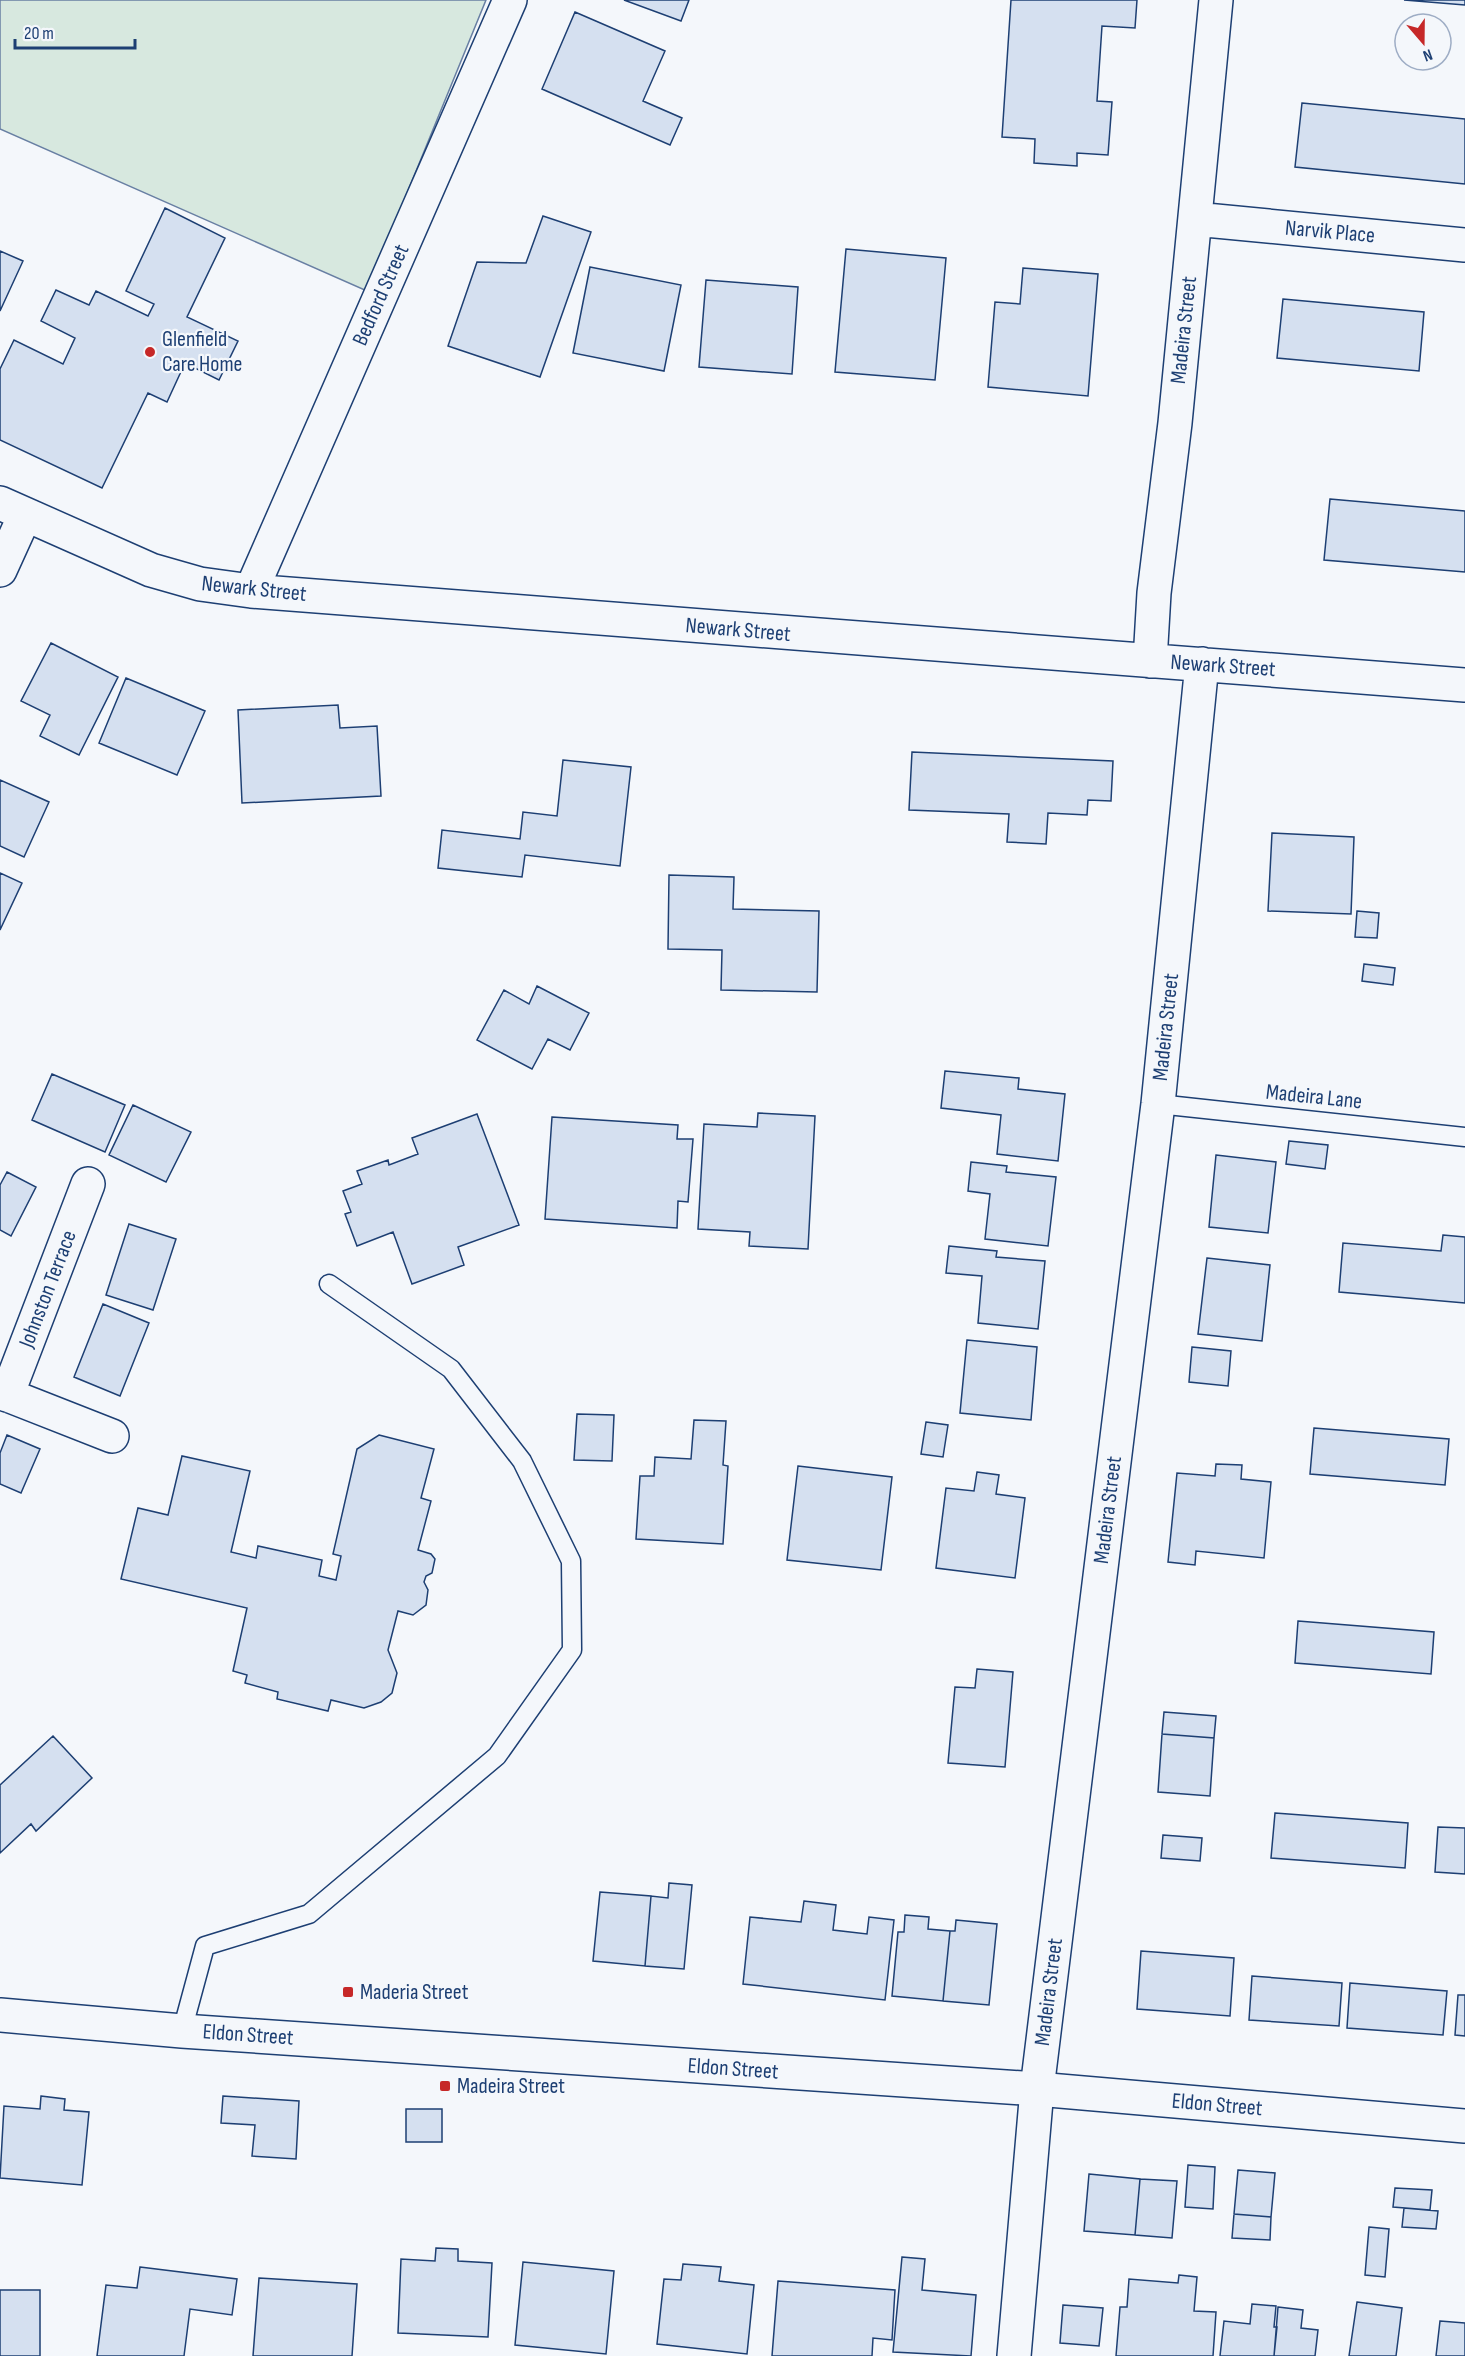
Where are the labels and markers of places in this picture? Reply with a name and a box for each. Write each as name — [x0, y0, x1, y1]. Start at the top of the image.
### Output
place label: Glenfield Care Home — [162, 326, 242, 378]
marker: Glenfield Care Home — [143, 345, 157, 359]
place label: Maderia Street — [360, 1979, 469, 2006]
marker: Maderia Street — [341, 1985, 355, 1999]
place label: Madeira Street — [457, 2073, 565, 2100]
marker: Madeira Street — [438, 2079, 452, 2093]

